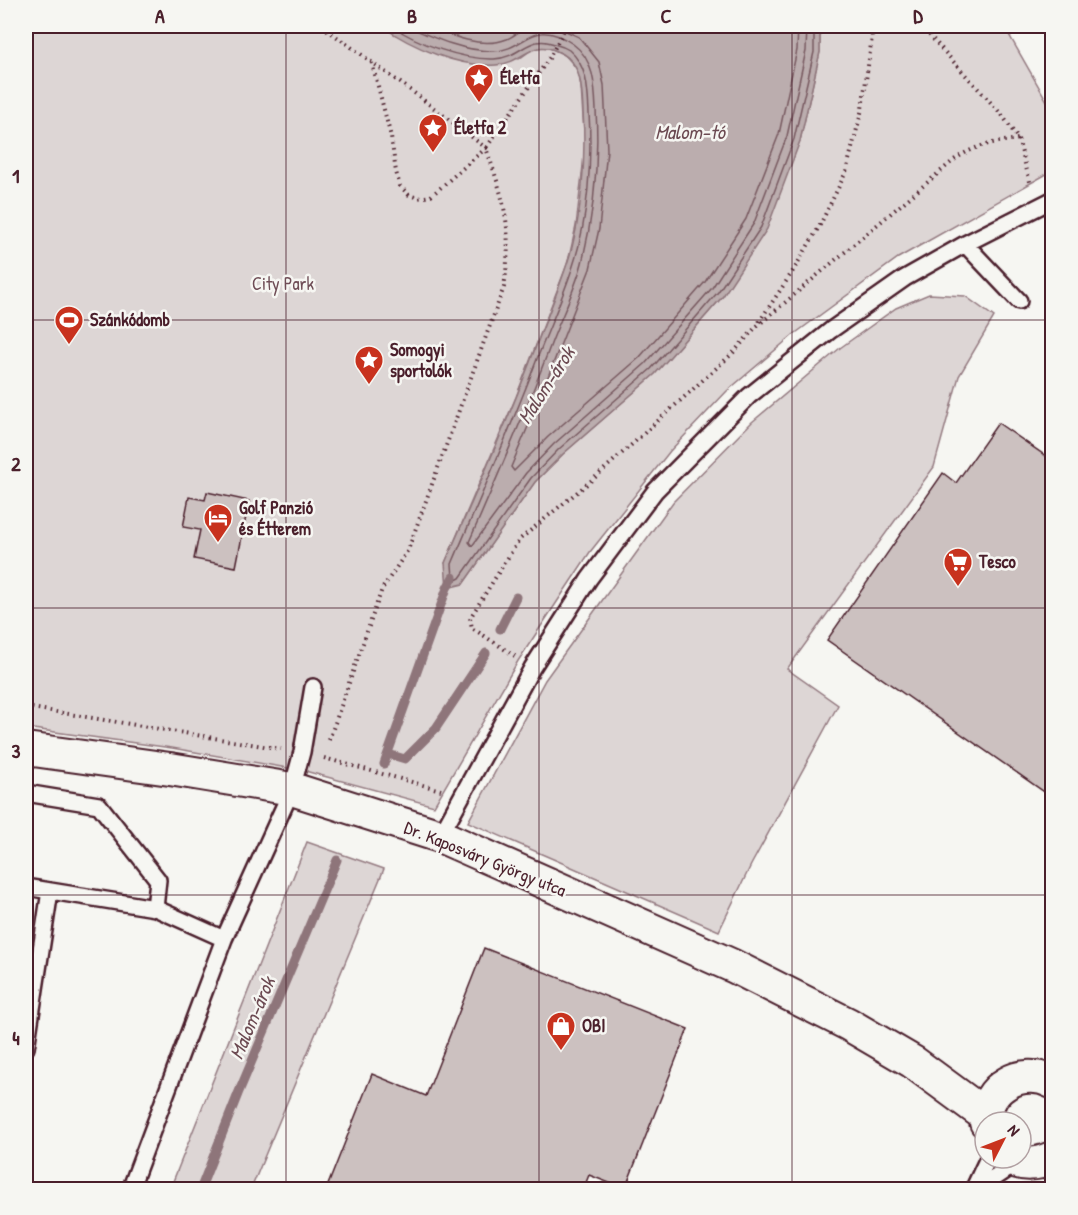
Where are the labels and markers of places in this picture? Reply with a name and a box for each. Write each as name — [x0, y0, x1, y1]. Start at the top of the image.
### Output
place icon: Életfa — [463, 62, 495, 104]
place label: Életfa — [500, 65, 541, 90]
place icon: Életfa 2 — [417, 112, 449, 154]
place label: Életfa 2 — [454, 115, 507, 140]
sports icon: Szánkódomb — [53, 304, 85, 346]
place label: Szánkódomb — [90, 307, 170, 332]
place label: Somogyi sportolók — [390, 337, 452, 384]
place icon: Somogyi sportolók — [353, 344, 385, 386]
place label: Golf Panzió és Étterem — [239, 495, 314, 541]
hotel icon: Golf Panzió és Étterem — [202, 502, 234, 544]
supermarket icon: Tesco — [942, 546, 974, 588]
place label: Tesco — [978, 549, 1017, 574]
shop icon: OBI — [545, 1010, 577, 1052]
place label: OBI — [582, 1013, 605, 1038]

